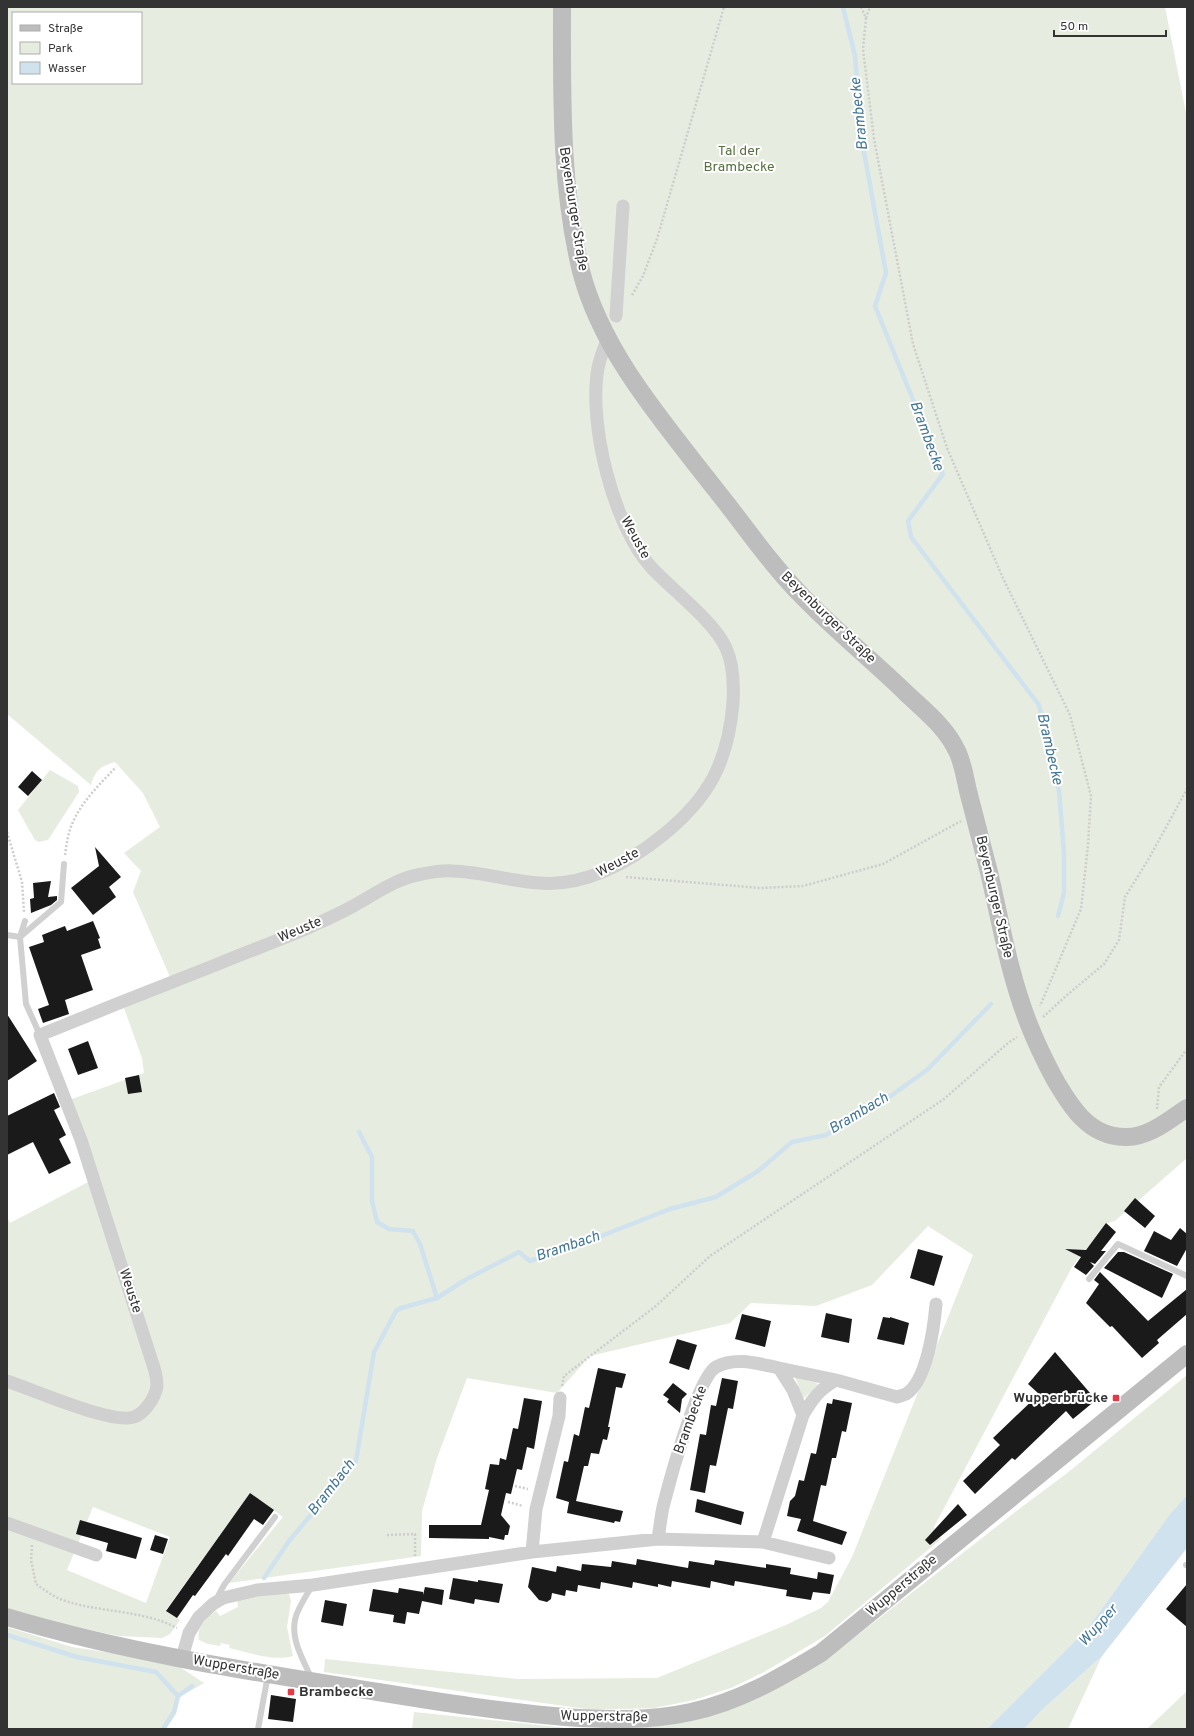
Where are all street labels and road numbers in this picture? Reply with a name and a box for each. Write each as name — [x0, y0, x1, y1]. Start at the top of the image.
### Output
street label: Beyenburger Straße — [555, 146, 591, 272]
street label: Weuste — [616, 514, 654, 562]
street label: Beyenburger Straße — [777, 568, 879, 668]
street label: Beyenburger Straße — [972, 834, 1016, 960]
street label: Weuste — [594, 845, 642, 881]
street label: Weuste — [275, 913, 325, 947]
street label: Weuste — [115, 1266, 145, 1316]
street label: Brambecke — [671, 1384, 711, 1456]
street label: Wupperstraße — [863, 1551, 941, 1621]
street label: Wupperstraße — [191, 1652, 281, 1684]
street label: Wupperstraße — [560, 1708, 648, 1726]

